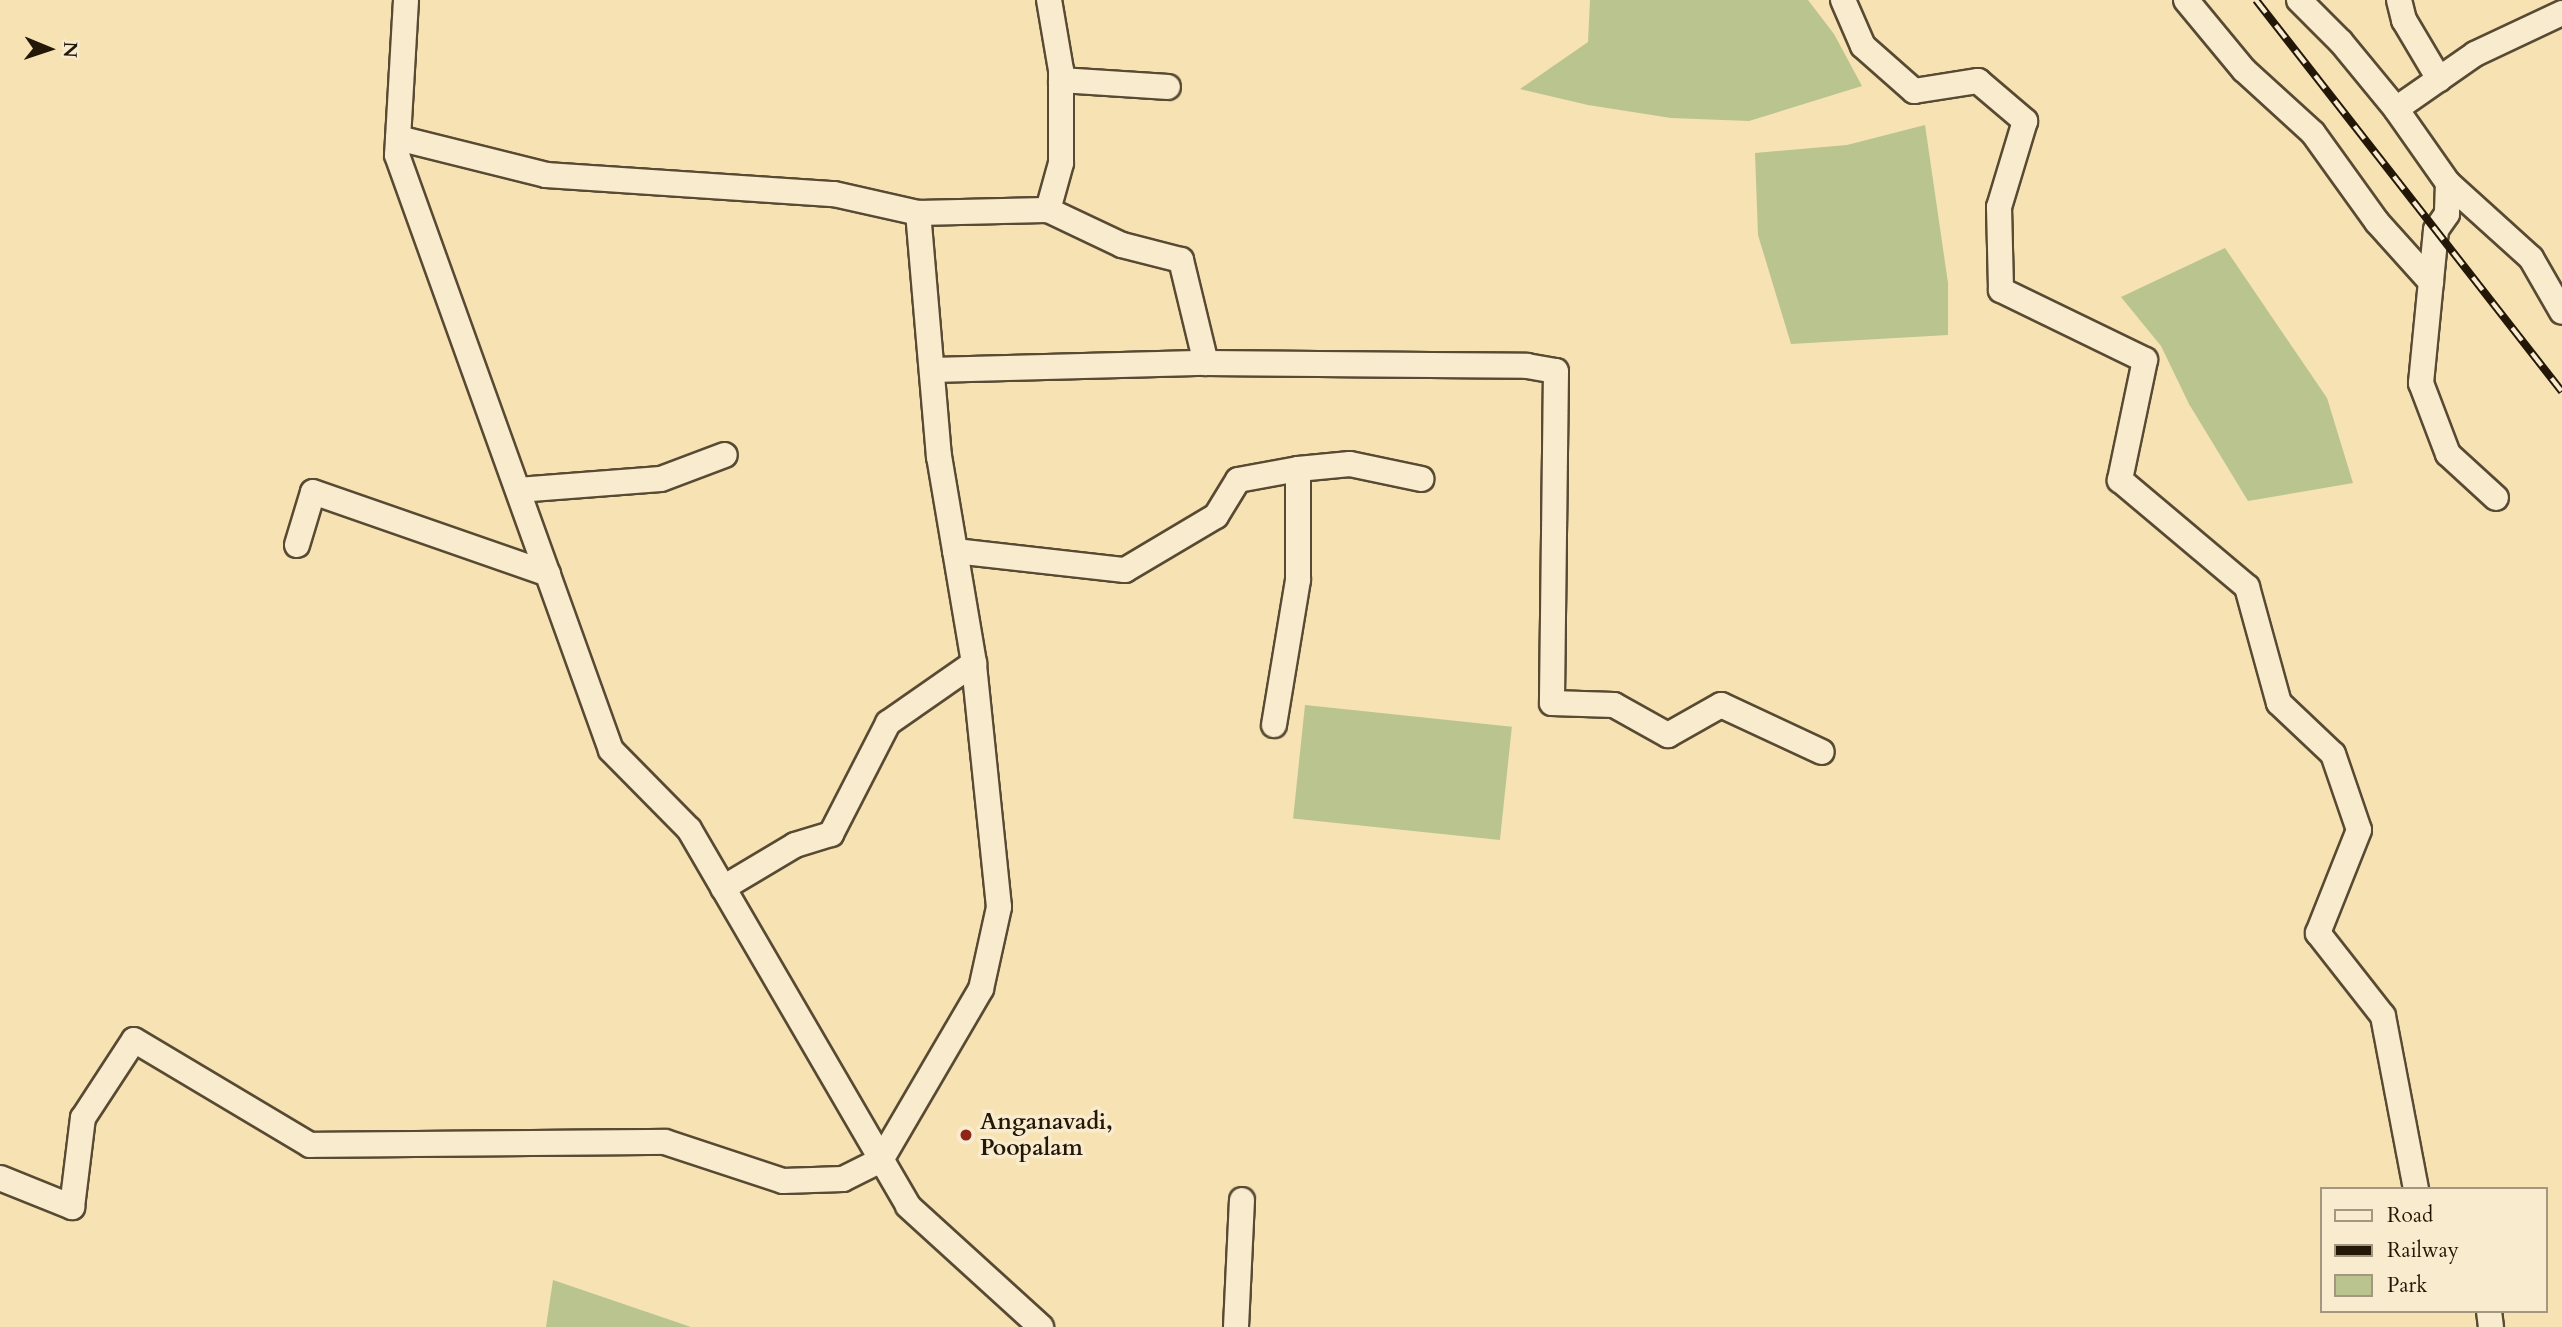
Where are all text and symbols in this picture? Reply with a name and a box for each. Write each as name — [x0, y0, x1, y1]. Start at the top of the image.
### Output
north arrow — [14, 14, 84, 84]
text: N — [57, 41, 83, 58]
place label: Anganavadi, Poopalam — [980, 1108, 1113, 1162]
marker: Anganavadi, Poopalam — [958, 1127, 974, 1143]
legend — [2320, 1187, 2548, 1313]
text: Road — [2387, 1201, 2433, 1230]
text: Railway — [2387, 1236, 2459, 1265]
text: Park — [2387, 1271, 2427, 1300]

